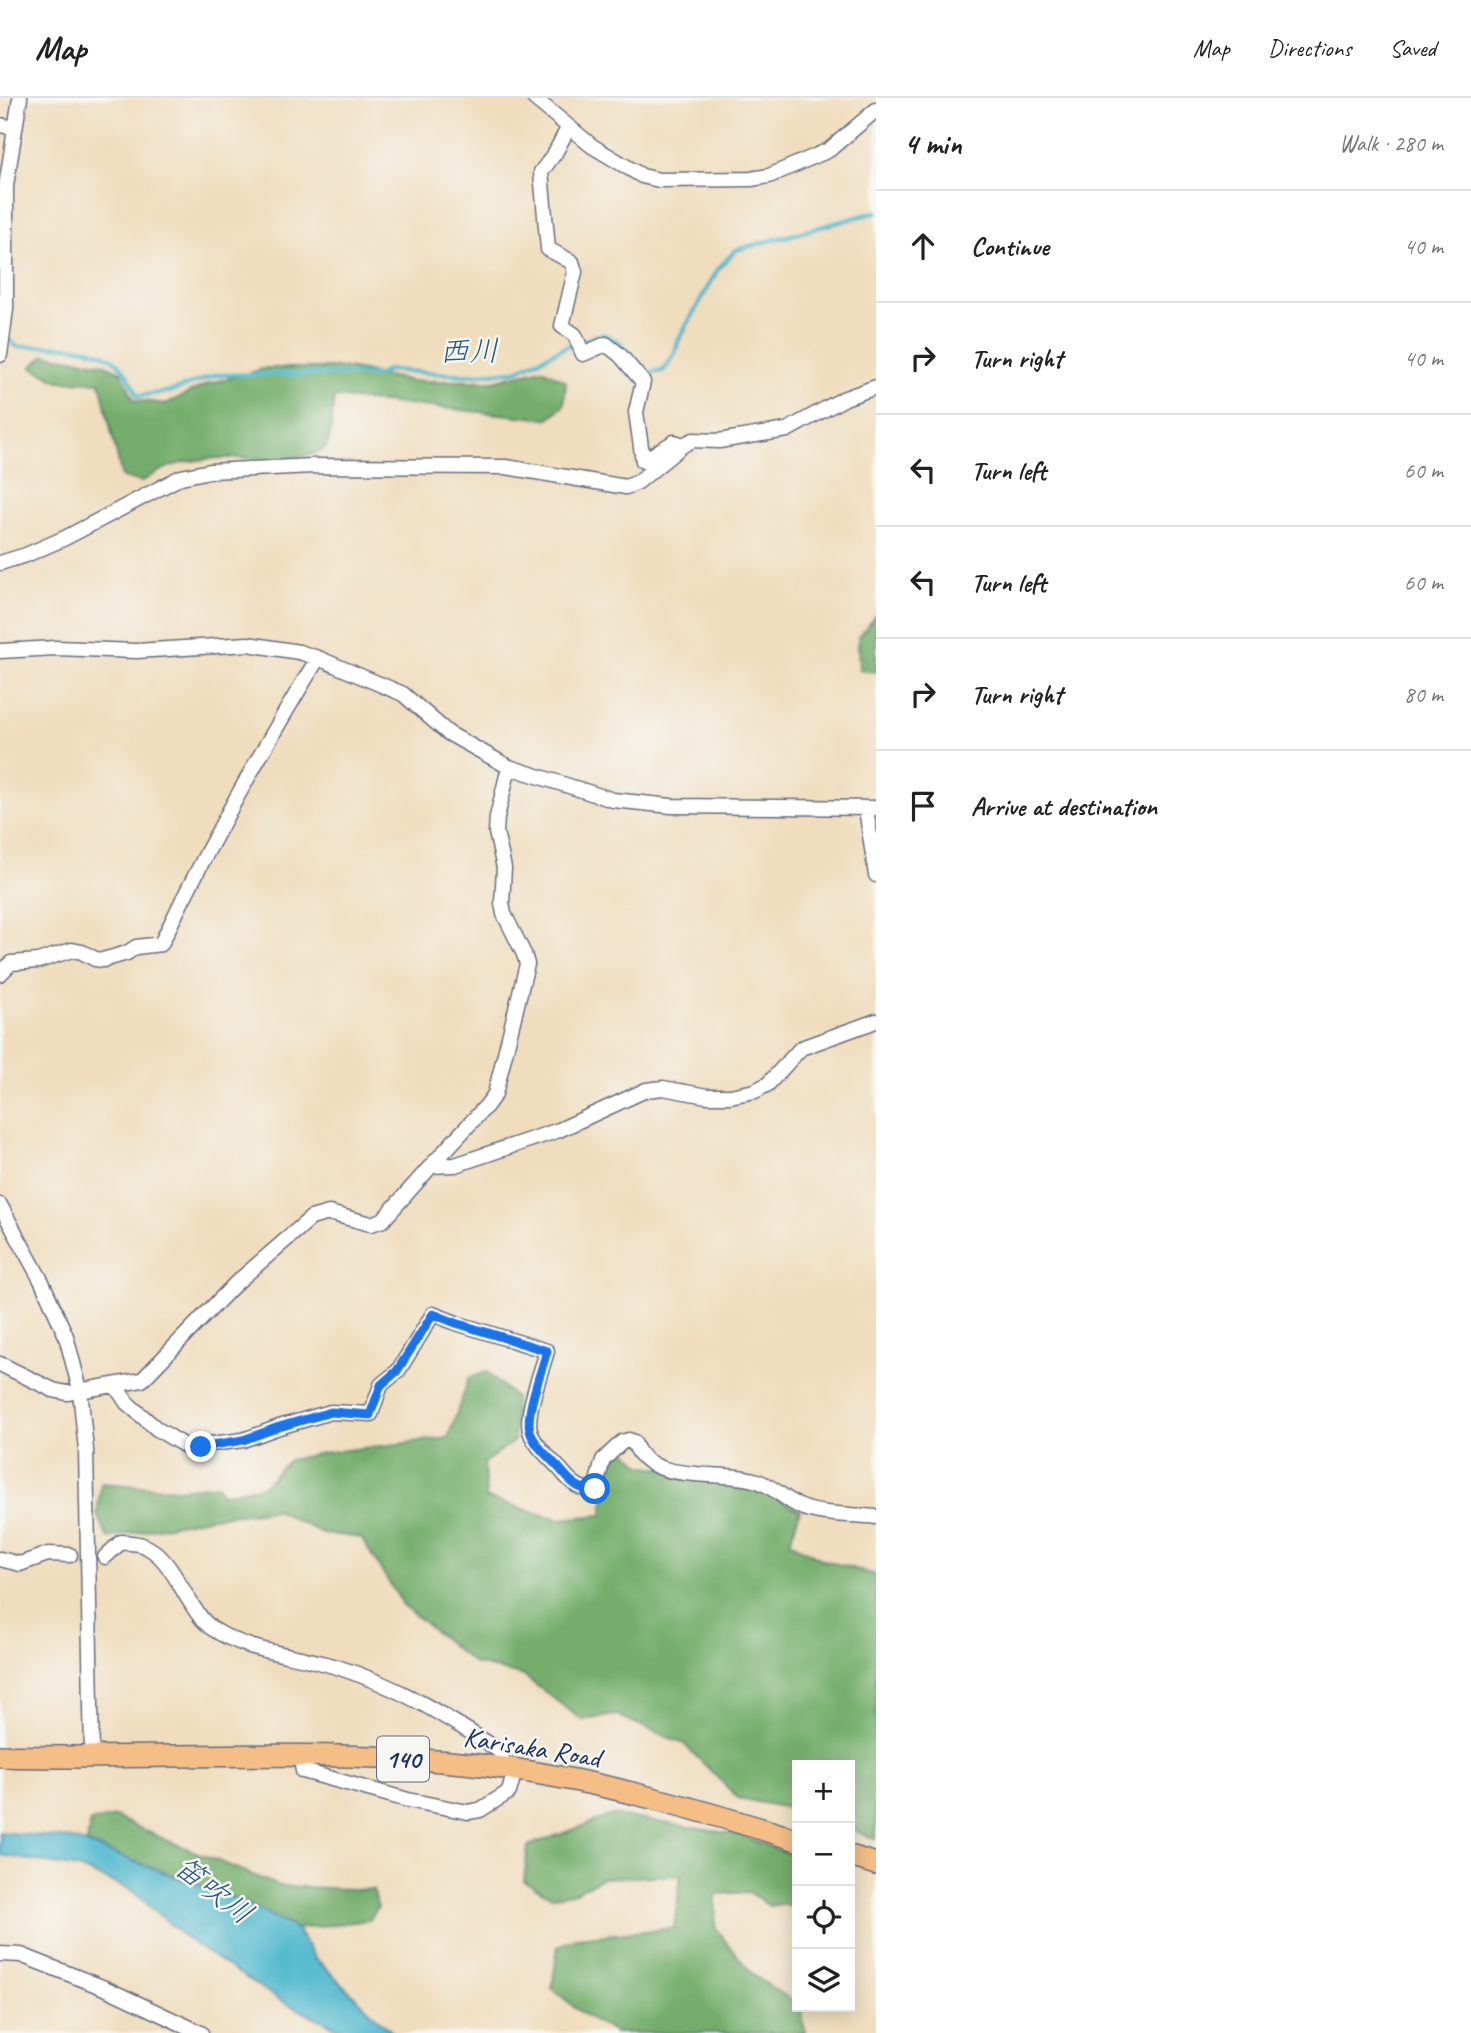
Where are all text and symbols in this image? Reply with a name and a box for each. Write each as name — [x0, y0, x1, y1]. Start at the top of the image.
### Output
text: Map — [35, 27, 86, 69]
text: Map — [1193, 33, 1230, 63]
text: Directions — [1268, 33, 1351, 63]
text: Saved — [1389, 33, 1436, 63]
text: 4 min — [904, 125, 961, 163]
text: Walk · 280 m — [1339, 129, 1443, 158]
icon: ahead — [904, 227, 942, 265]
text: Continue — [971, 230, 1049, 263]
text: 40 m — [1404, 232, 1443, 261]
water label: 西川 — [439, 331, 499, 371]
icon: right — [904, 339, 942, 377]
text: Turn right — [971, 342, 1062, 375]
text: 40 m — [1404, 344, 1443, 373]
icon: left — [904, 451, 942, 489]
text: Turn left — [971, 454, 1046, 487]
text: 60 m — [1404, 456, 1443, 485]
icon: left — [904, 563, 942, 601]
text: Turn left — [971, 566, 1046, 599]
text: 60 m — [1404, 568, 1443, 597]
icon: right — [904, 675, 942, 713]
text: Turn right — [971, 678, 1062, 711]
text: 80 m — [1404, 680, 1443, 709]
icon: arrive — [904, 787, 942, 825]
text: Arrive at destination — [971, 790, 1157, 823]
route end — [185, 1431, 216, 1462]
route start — [579, 1473, 610, 1504]
street label: Karisaka Road — [461, 1719, 607, 1776]
road number: 140 — [377, 1736, 429, 1782]
map controls — [792, 1760, 855, 2012]
button: + — [792, 1760, 855, 1823]
button: − — [792, 1823, 855, 1886]
water label: 笛吹川 — [167, 1847, 261, 1933]
button: locate — [792, 1886, 855, 1949]
button: layers — [792, 1949, 855, 2012]

